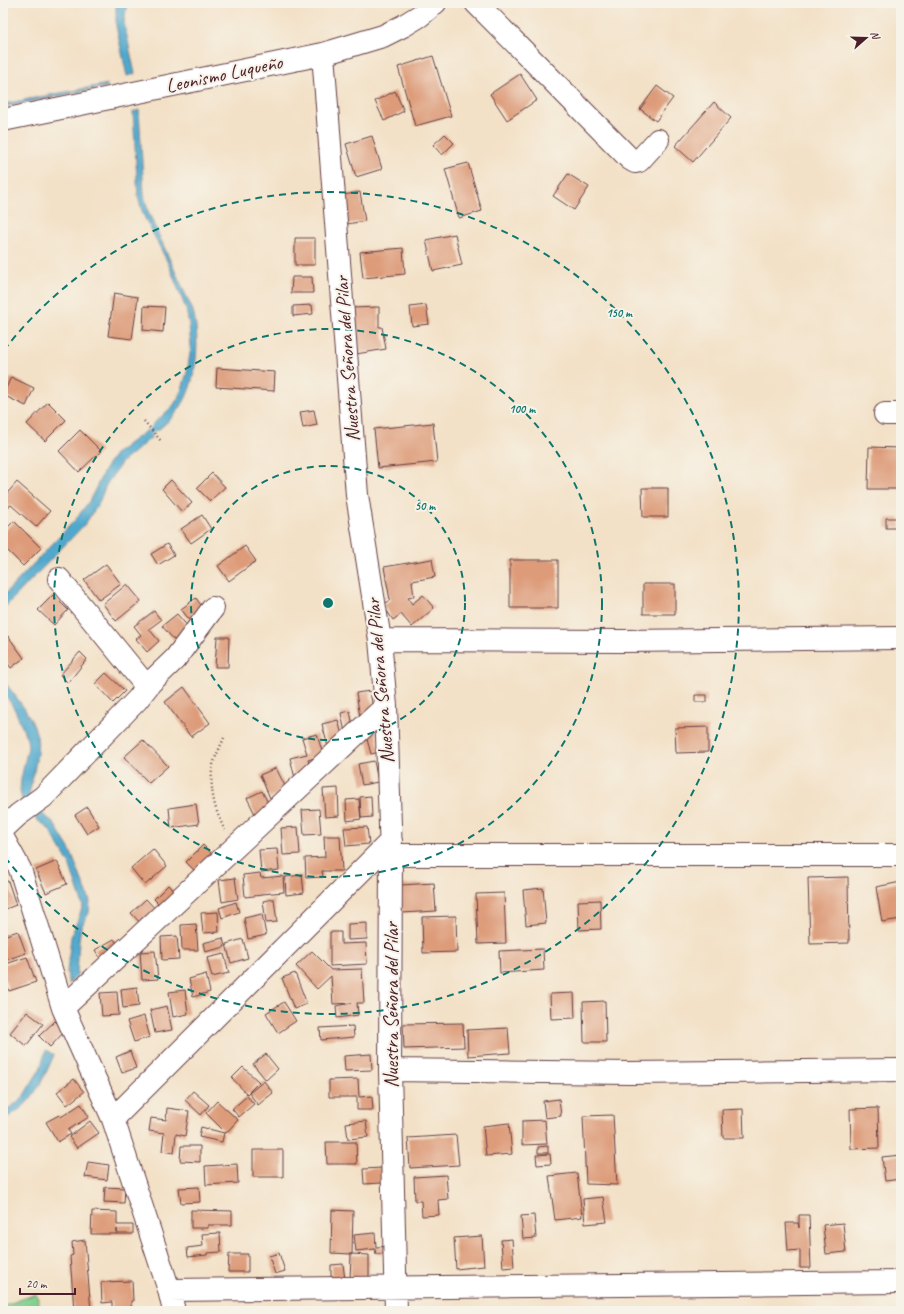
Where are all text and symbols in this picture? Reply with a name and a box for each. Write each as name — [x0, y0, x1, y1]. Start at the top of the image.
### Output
north arrow — [846, 18, 886, 58]
text: N — [868, 29, 884, 42]
street label: Leonismo Luqueño — [164, 49, 285, 99]
street label: Nuestra Señora del Pilar — [329, 274, 365, 443]
text: 150 m — [606, 305, 633, 321]
text: 100 m — [509, 401, 536, 417]
text: 50 m — [415, 498, 436, 514]
street label: Nuestra Señora del Pilar — [360, 595, 400, 765]
centre of rings — [321, 596, 335, 610]
street label: Nuestra Señora del Pilar — [379, 920, 404, 1088]
scale bar — [20, 1270, 75, 1296]
text: 20 m — [26, 1276, 48, 1292]

